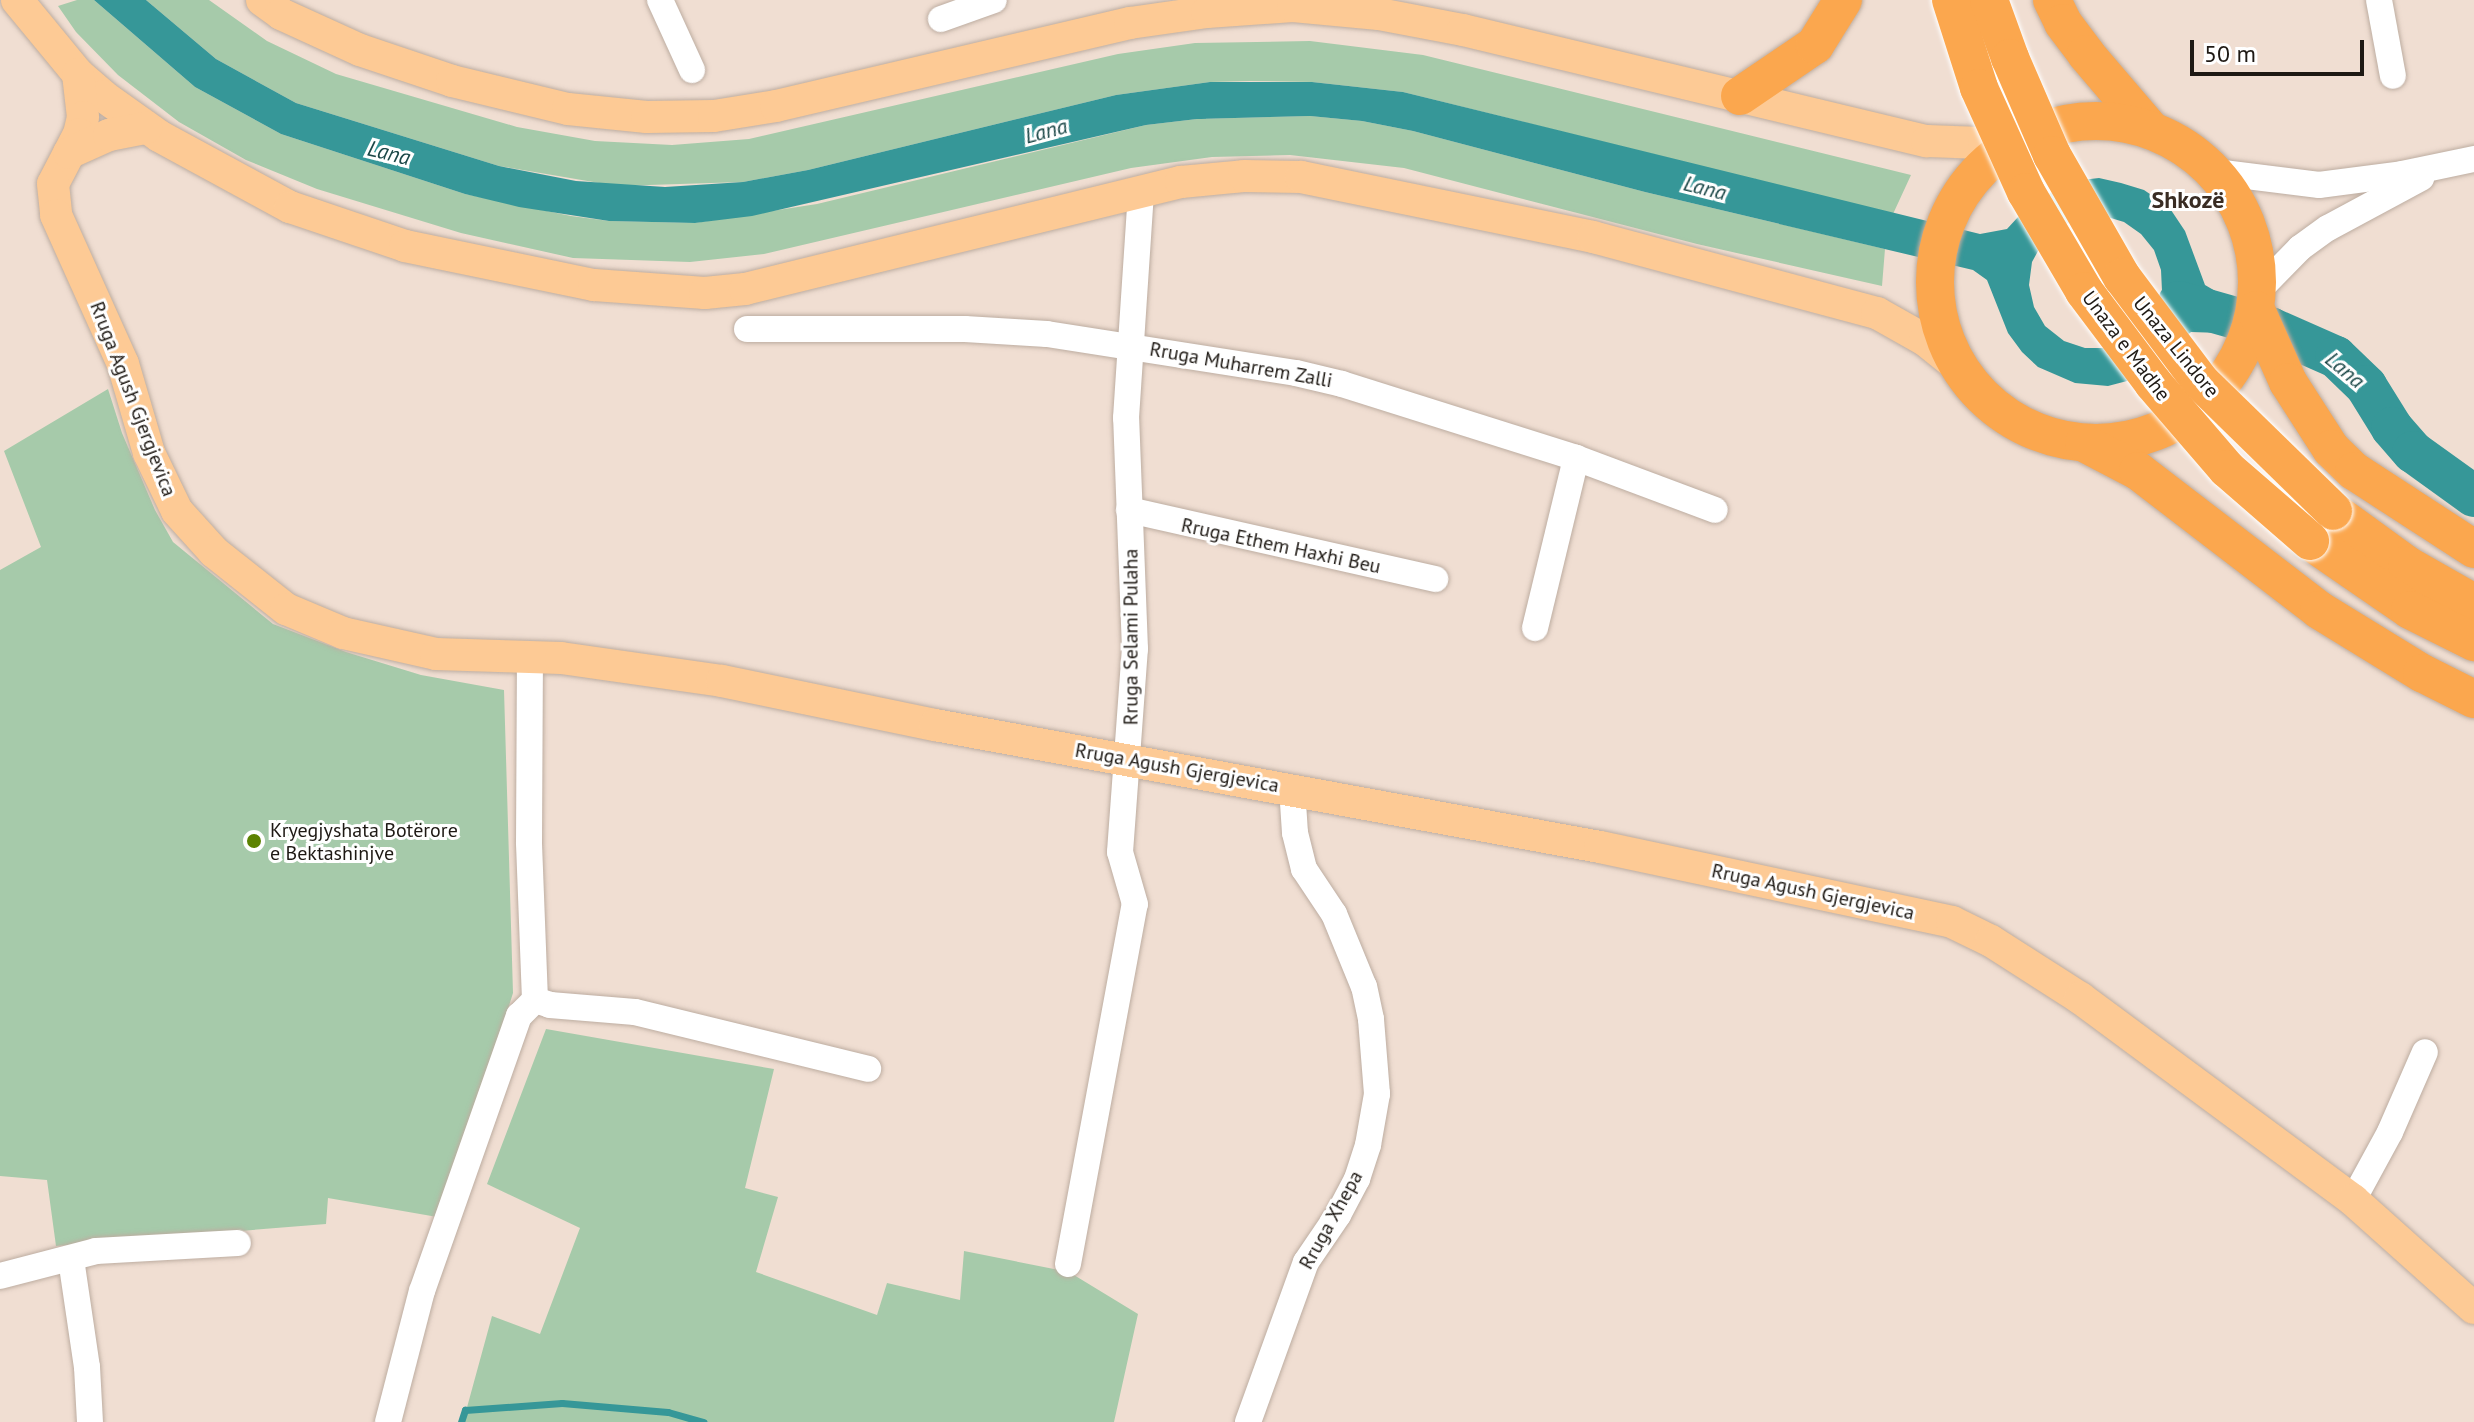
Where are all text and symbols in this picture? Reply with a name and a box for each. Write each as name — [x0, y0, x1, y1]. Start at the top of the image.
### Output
scale bar — [2194, 24, 2368, 74]
text: 50 m — [2204, 38, 2256, 69]
water label: Lana — [1022, 113, 1070, 149]
water label: Lana — [365, 135, 413, 171]
water label: Lana — [1681, 170, 1729, 206]
district label: Shkozë — [2152, 186, 2224, 214]
street label: Unaza e Madhe — [2077, 286, 2175, 406]
street label: Unaza Lindore — [2128, 292, 2224, 402]
street label: Rruga Agush Gjergjevica — [85, 298, 181, 500]
street label: Rruga Muharrem Zalli — [1148, 337, 1334, 393]
water label: Lana — [2320, 346, 2370, 394]
street label: Rruga Ethem Haxhi Beu — [1179, 513, 1383, 579]
street label: Rruga Selami Pulaha — [1119, 549, 1143, 725]
street label: Rruga Agush Gjergjevica — [1073, 738, 1281, 798]
place label: Kryegjyshata Botërore e Bektashinjve — [270, 818, 458, 865]
marker: Kryegjyshata Botërore e Bektashinjve — [245, 832, 263, 850]
street label: Rruga Agush Gjergjevica — [1709, 859, 1917, 925]
street label: Rruga Xhepa — [1294, 1166, 1368, 1274]

